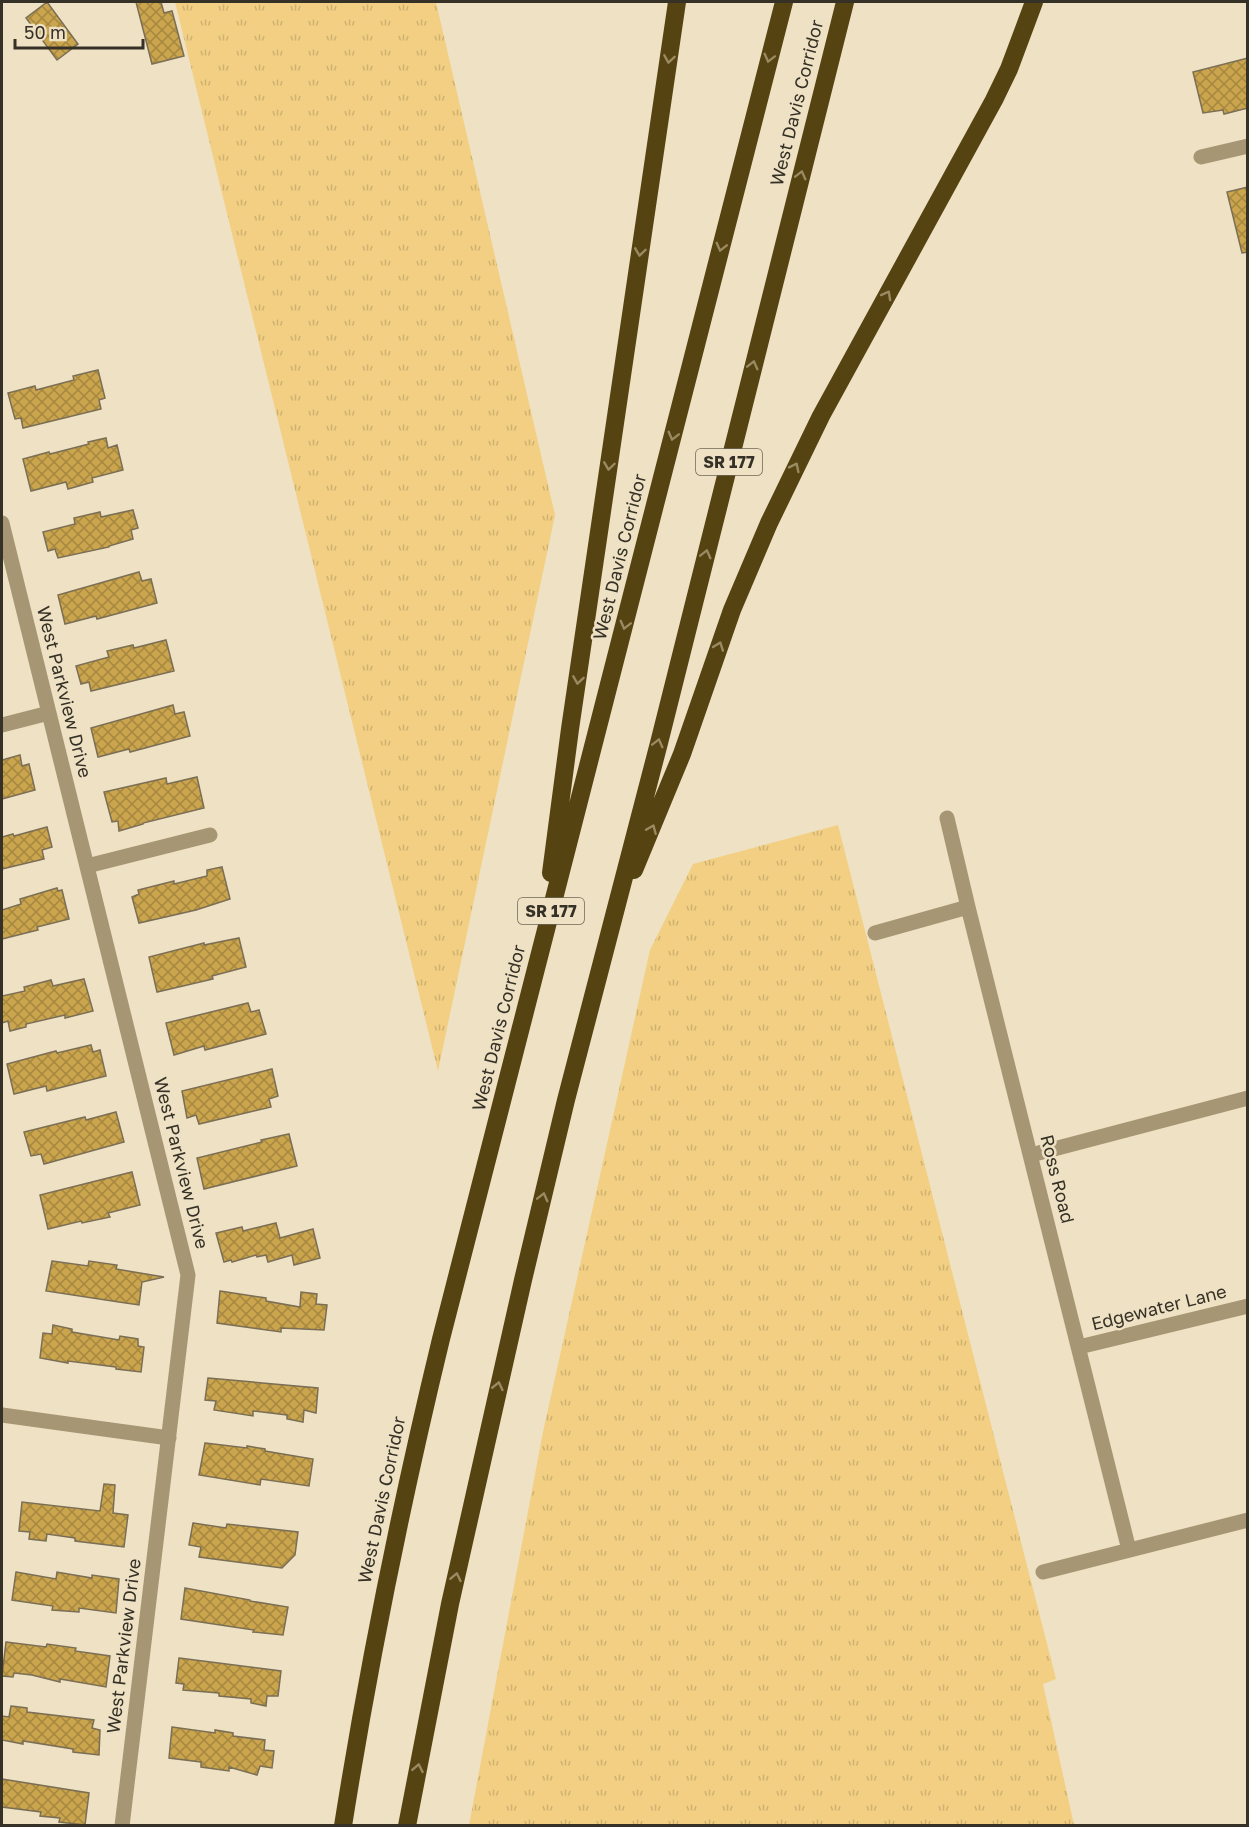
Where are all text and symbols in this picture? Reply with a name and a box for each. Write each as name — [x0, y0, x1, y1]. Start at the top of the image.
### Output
scale bar — [15, 12, 142, 50]
street label: West Davis Corridor — [765, 17, 827, 188]
text: 50 m — [24, 21, 66, 43]
one-way arrow — [764, 53, 777, 63]
one-way arrow — [663, 54, 676, 64]
one-way arrow — [794, 171, 806, 181]
one-way arrow — [716, 241, 728, 252]
one-way arrow — [635, 248, 647, 257]
one-way arrow — [880, 291, 891, 301]
one-way arrow — [746, 360, 759, 370]
one-way arrow — [667, 431, 680, 441]
road number: SR 177 — [696, 449, 762, 475]
one-way arrow — [604, 461, 616, 471]
one-way arrow — [788, 462, 800, 473]
street label: West Davis Corridor — [588, 471, 650, 642]
one-way arrow — [699, 549, 711, 559]
street label: West Parkview Drive — [33, 604, 97, 780]
one-way arrow — [619, 620, 632, 630]
one-way arrow — [712, 641, 725, 652]
one-way arrow — [572, 675, 584, 684]
one-way arrow — [651, 738, 664, 748]
one-way arrow — [645, 825, 657, 836]
road number: SR 177 — [518, 898, 584, 924]
street label: West Davis Corridor — [467, 942, 529, 1113]
street label: West Parkview Drive — [150, 1075, 214, 1251]
street label: Ross Road — [1036, 1132, 1080, 1225]
one-way arrow — [535, 1192, 548, 1202]
street label: Edgewater Lane — [1089, 1280, 1229, 1334]
one-way arrow — [491, 1382, 504, 1392]
street label: West Davis Corridor — [353, 1414, 409, 1585]
street label: West Parkview Drive — [101, 1557, 145, 1735]
one-way arrow — [449, 1572, 462, 1582]
one-way arrow — [411, 1763, 424, 1773]

